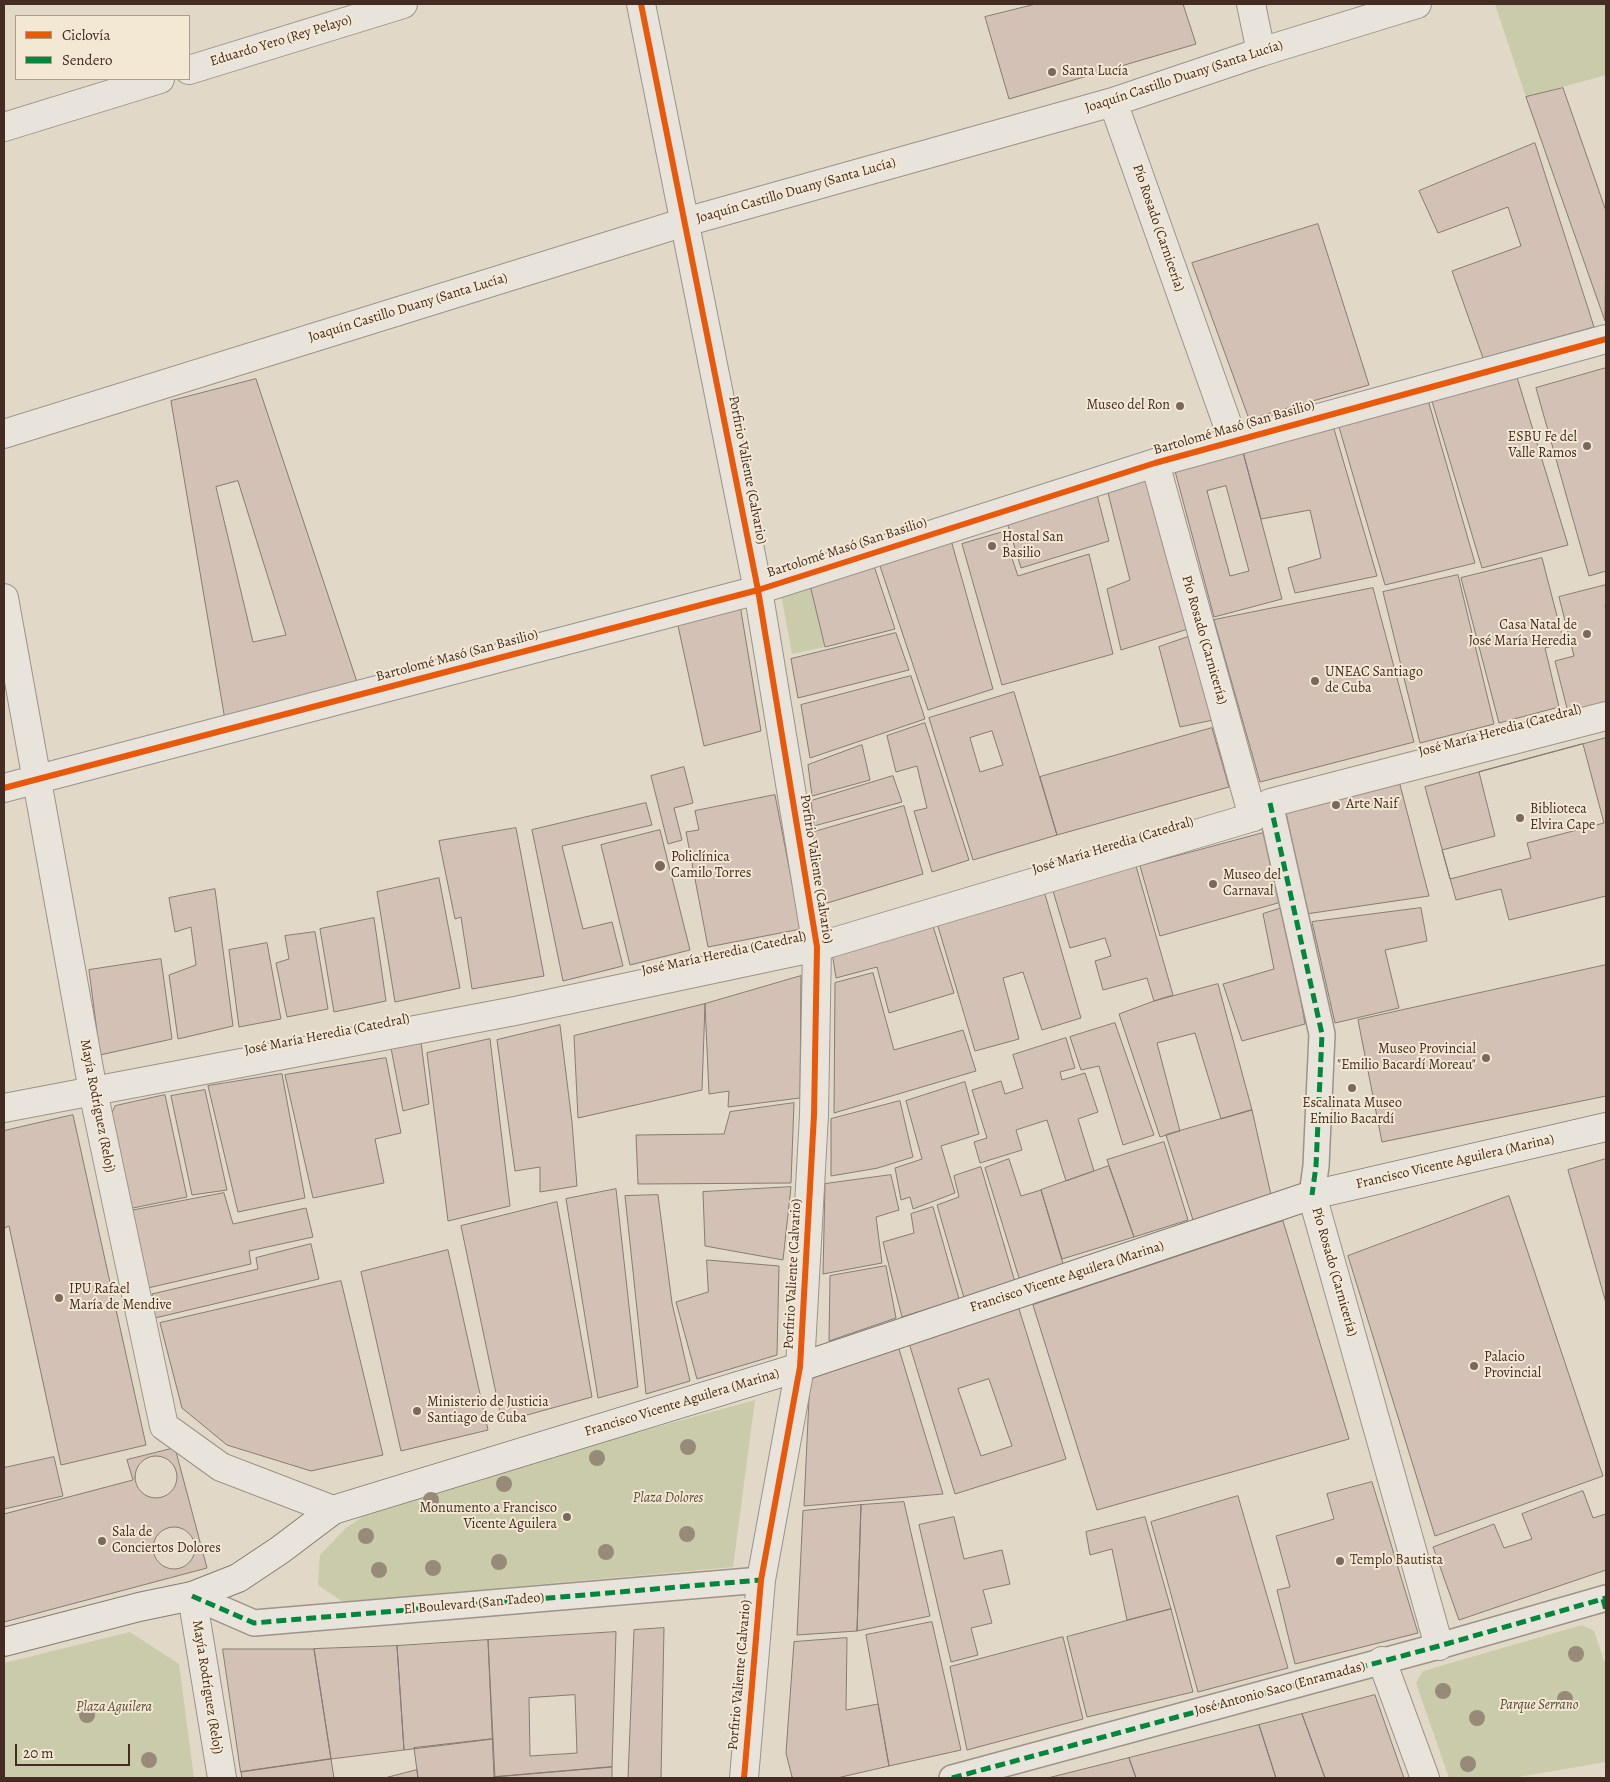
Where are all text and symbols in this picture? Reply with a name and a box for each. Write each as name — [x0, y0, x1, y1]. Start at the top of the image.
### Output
street label: Eduardo Yero (Rey Pelayo) — [208, 11, 354, 71]
legend — [15, 15, 190, 80]
text: Ciclovía — [62, 25, 110, 45]
street label: Joaquín Castillo Duany (Santa Lucía) — [1083, 37, 1285, 117]
text: Sendero — [62, 50, 112, 70]
place label: Santa Lucía — [1062, 64, 1128, 80]
marker: Santa Lucía — [1046, 66, 1058, 78]
street label: Joaquín Castillo Duany (Santa Lucía) — [694, 154, 898, 228]
street label: Pío Rosado (Carnicería) — [1128, 162, 1188, 294]
street label: Joaquín Castillo Duany (Santa Lucía) — [306, 270, 510, 346]
street label: Porfirio Valiente (Calvario) — [724, 394, 770, 546]
street label: Bartolomé Masó (San Basilio) — [1151, 397, 1317, 459]
place label: Museo del Ron — [1086, 398, 1170, 414]
marker: Museo del Ron — [1174, 400, 1186, 412]
place label: ESBU Fe del Valle Ramos — [1508, 430, 1577, 462]
marker: ESBU Fe del Valle Ramos — [1581, 440, 1593, 452]
street label: Bartolomé Masó (San Basilio) — [765, 514, 929, 582]
place label: Hostal San Basilio — [1002, 530, 1064, 562]
marker: Hostal San Basilio — [986, 540, 998, 552]
street label: Pío Rosado (Carnicería) — [1178, 573, 1230, 707]
place label: Casa Natal de José María Heredia — [1468, 618, 1577, 650]
street label: Bartolomé Masó (San Basilio) — [374, 626, 540, 686]
marker: Casa Natal de José María Heredia — [1581, 628, 1593, 640]
place label: UNEAC Santiago de Cuba — [1325, 665, 1423, 698]
marker: UNEAC Santiago de Cuba — [1309, 675, 1321, 687]
street label: José María Heredia (Catedral) — [1417, 701, 1583, 761]
street label: Porfirio Valiente (Calvario) — [796, 793, 836, 945]
place label: Arte Naif — [1346, 797, 1398, 813]
marker: Arte Naif — [1330, 799, 1342, 811]
place label: Biblioteca Elvira Cape — [1530, 802, 1595, 834]
marker: Biblioteca Elvira Cape — [1514, 812, 1526, 824]
street label: José María Heredia (Catedral) — [1030, 813, 1196, 879]
place label: Policlínica Camilo Torres — [671, 850, 751, 882]
marker: Policlínica Camilo Torres — [653, 859, 667, 873]
place label: Museo del Carnaval — [1223, 868, 1281, 900]
marker: Museo del Carnaval — [1207, 878, 1219, 890]
street label: José María Heredia (Catedral) — [640, 928, 808, 980]
street label: José María Heredia (Catedral) — [243, 1011, 411, 1059]
street label: Mayía Rodríguez (Reloj) — [76, 1038, 118, 1174]
place label: Museo Provincial "Emilio Bacardí Moreau" — [1337, 1042, 1476, 1074]
marker: Museo Provincial "Emilio Bacardí Moreau" — [1480, 1052, 1492, 1064]
marker: Escalinata Museo Emilio Bacardí — [1346, 1082, 1358, 1094]
place label: Escalinata Museo Emilio Bacardí — [1302, 1096, 1402, 1128]
street label: Francisco Vicente Aguilera (Marina) — [1354, 1131, 1556, 1193]
street label: Porfirio Valiente (Calvario) — [781, 1198, 805, 1350]
street label: Pío Rosado (Carnicería) — [1308, 1205, 1360, 1339]
street label: Francisco Vicente Aguilera (Marina) — [968, 1238, 1166, 1316]
place label: IPU Rafael María de Mendive — [69, 1282, 172, 1314]
marker: IPU Rafael María de Mendive — [53, 1292, 65, 1304]
place label: Palacio Provincial — [1484, 1350, 1541, 1382]
marker: Palacio Provincial — [1468, 1360, 1480, 1372]
street label: Francisco Vicente Aguilera (Marina) — [583, 1365, 781, 1441]
place label: Ministerio de Justicia Santiago de Cuba — [427, 1395, 549, 1428]
marker: Ministerio de Justicia Santiago de Cuba — [411, 1405, 423, 1417]
park label: Plaza Dolores — [633, 1491, 703, 1507]
place label: Monumento a Francisco Vicente Aguilera — [419, 1501, 557, 1534]
marker: Monumento a Francisco Vicente Aguilera — [561, 1511, 573, 1523]
place label: Sala de Conciertos Dolores — [112, 1525, 221, 1558]
marker: Sala de Conciertos Dolores — [96, 1535, 108, 1547]
place label: Templo Bautista — [1350, 1553, 1443, 1569]
marker: Templo Bautista — [1334, 1555, 1346, 1567]
street label: El Boulevard (San Tadeo) — [403, 1589, 545, 1619]
street label: Porfirio Valiente (Calvario) — [725, 1599, 755, 1751]
street label: Mayía Rodríguez (Reloj) — [188, 1619, 226, 1755]
street label: José Antonio Saco (Enramadas) — [1193, 1658, 1367, 1720]
park label: Parque Serrano — [1500, 1698, 1578, 1714]
park label: Plaza Aguilera — [76, 1700, 152, 1716]
scale bar — [18, 1734, 132, 1766]
text: 20 m — [23, 1743, 54, 1763]

